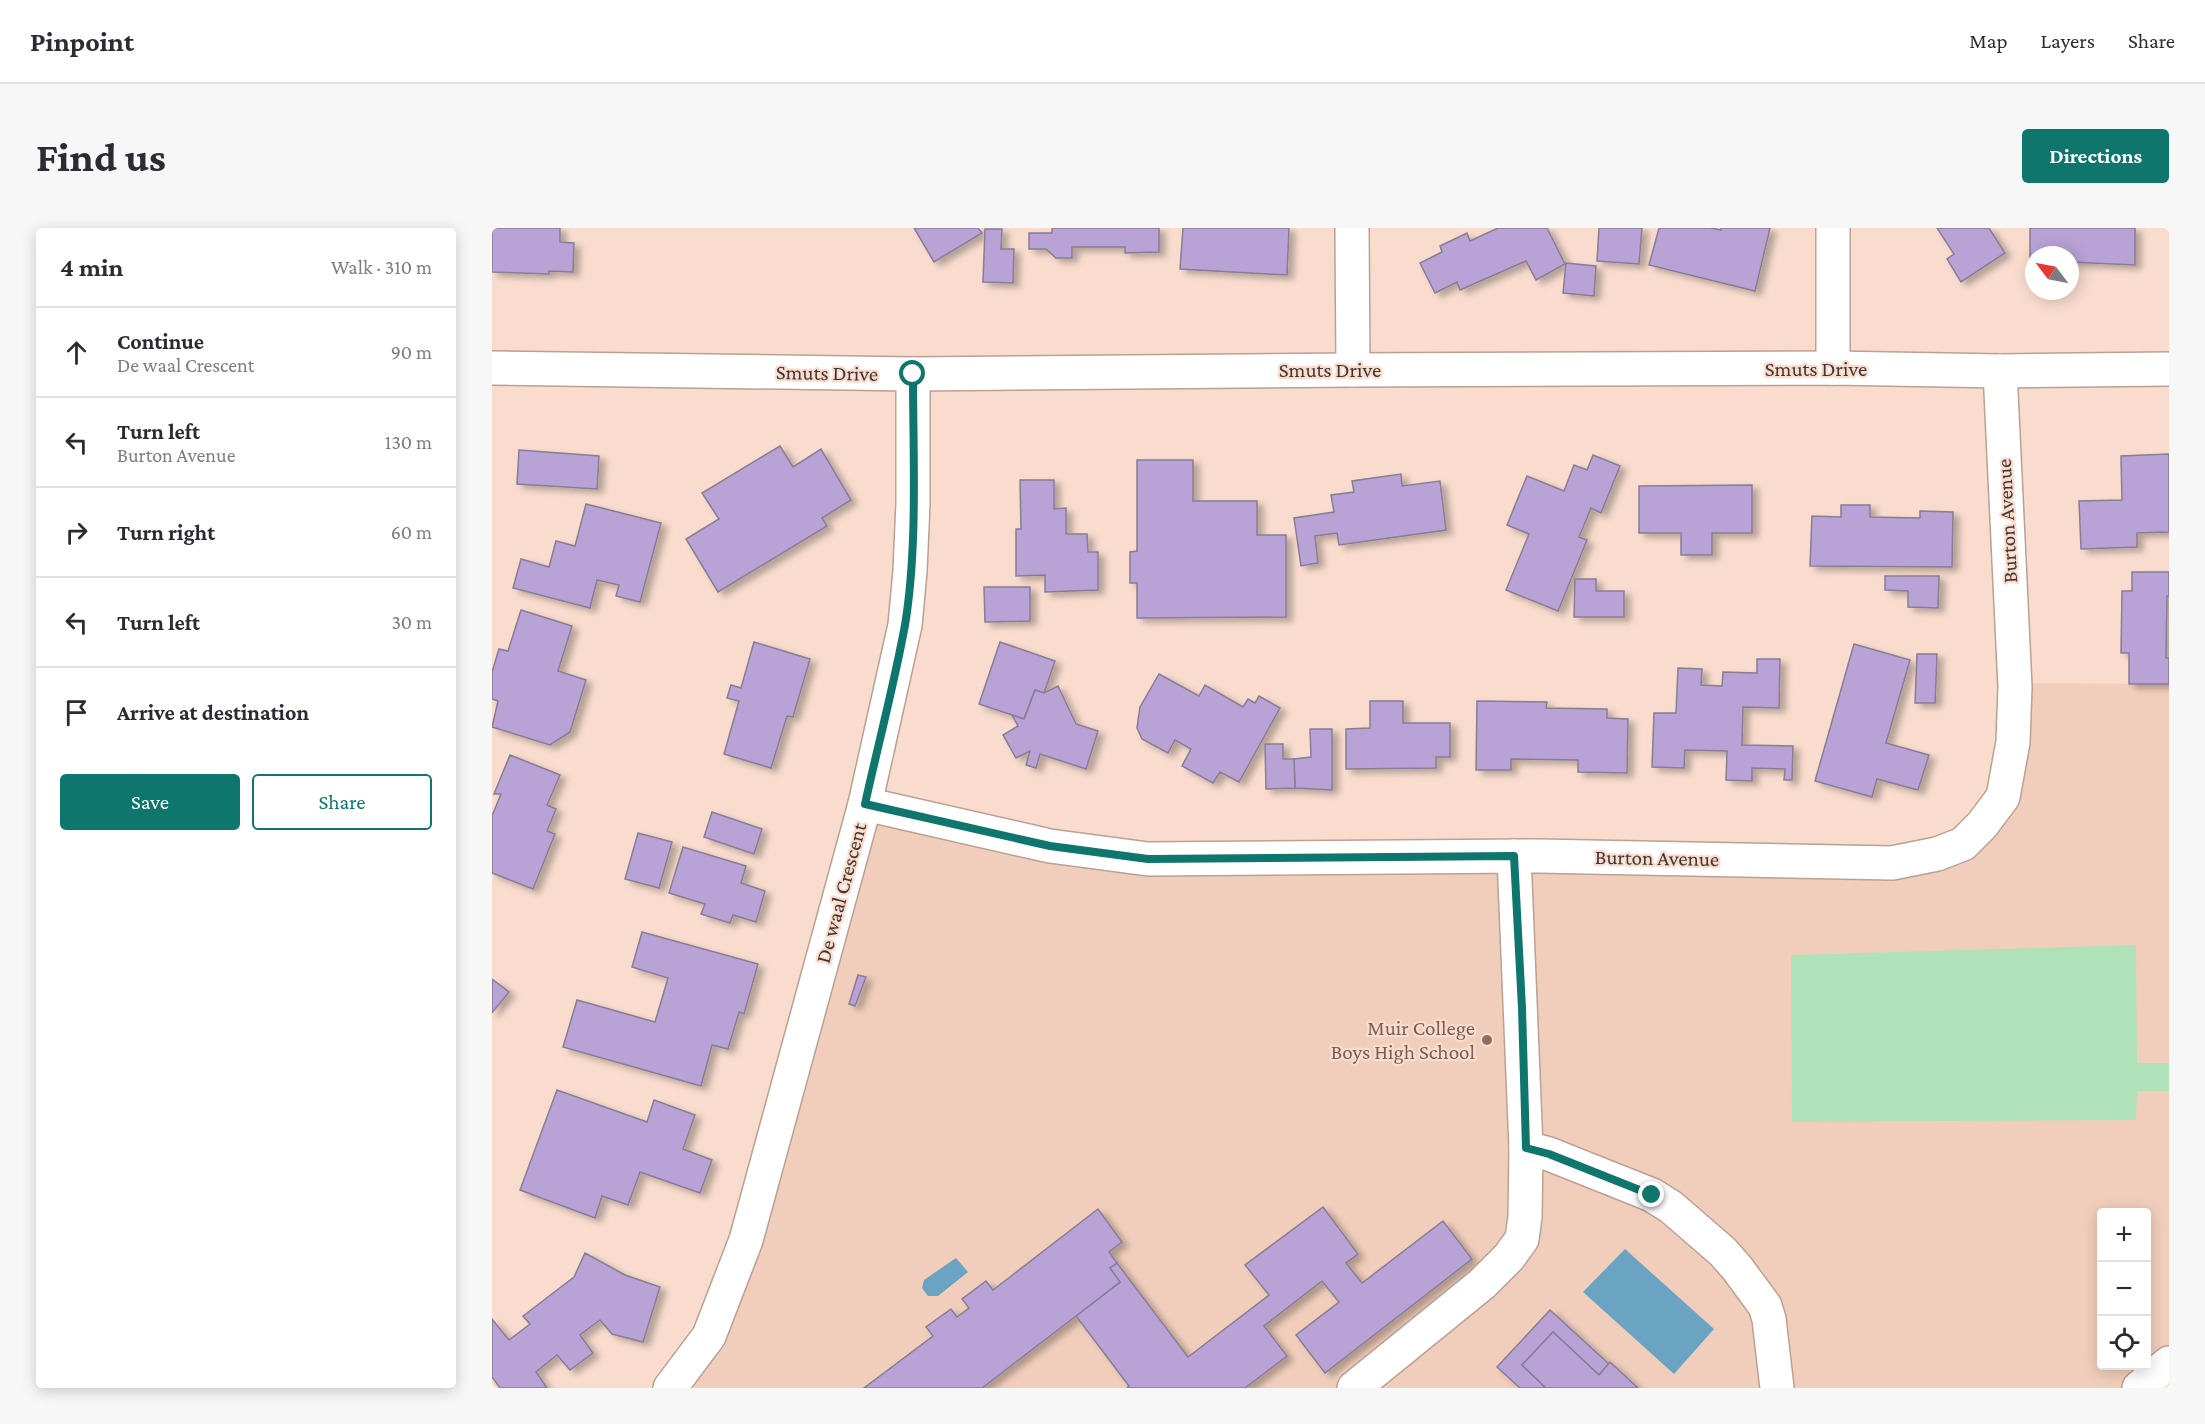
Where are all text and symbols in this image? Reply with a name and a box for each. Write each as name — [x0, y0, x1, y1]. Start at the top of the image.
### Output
text: Pinpoint — [30, 26, 134, 57]
text: Map — [1969, 29, 2008, 53]
text: Layers — [2041, 29, 2095, 53]
text: Share — [2128, 29, 2175, 53]
button: Directions — [2022, 129, 2169, 183]
text: Find us — [36, 133, 166, 180]
north arrow — [2025, 246, 2079, 300]
text: 4 min — [60, 253, 124, 282]
text: Walk · 310 m — [331, 256, 432, 278]
text: Continue — [117, 329, 204, 354]
icon: ahead — [60, 336, 93, 369]
text: 90 m — [391, 341, 432, 363]
text: De waal Crescent — [117, 354, 254, 376]
street label: Smuts Drive — [1765, 357, 1867, 381]
street label: Smuts Drive — [1279, 358, 1381, 382]
street label: Smuts Drive — [776, 360, 878, 386]
route start — [899, 360, 925, 386]
text: Turn left — [117, 419, 200, 444]
icon: left — [60, 426, 93, 459]
text: 130 m — [385, 431, 432, 453]
text: Burton Avenue — [117, 444, 235, 466]
street label: Burton Avenue — [1992, 458, 2022, 584]
icon: right — [60, 516, 93, 549]
text: Turn right — [117, 520, 215, 545]
text: 60 m — [391, 521, 432, 543]
icon: left — [60, 606, 93, 639]
text: Turn left — [117, 610, 200, 635]
text: 30 m — [391, 611, 432, 633]
icon: arrive — [60, 696, 93, 729]
text: Arrive at destination — [117, 700, 309, 725]
button: Save — [60, 774, 240, 830]
button: Share — [252, 774, 432, 830]
street label: De waal Crescent — [811, 819, 872, 966]
street label: Burton Avenue — [1595, 845, 1719, 871]
place label: Muir College Boys High School — [1331, 1016, 1475, 1064]
marker: Muir College Boys High School — [1480, 1033, 1494, 1047]
route end — [1638, 1181, 1664, 1207]
map controls — [2097, 1208, 2151, 1370]
button: + — [2097, 1208, 2151, 1262]
button: − — [2097, 1262, 2151, 1316]
button: locate — [2097, 1316, 2151, 1370]

